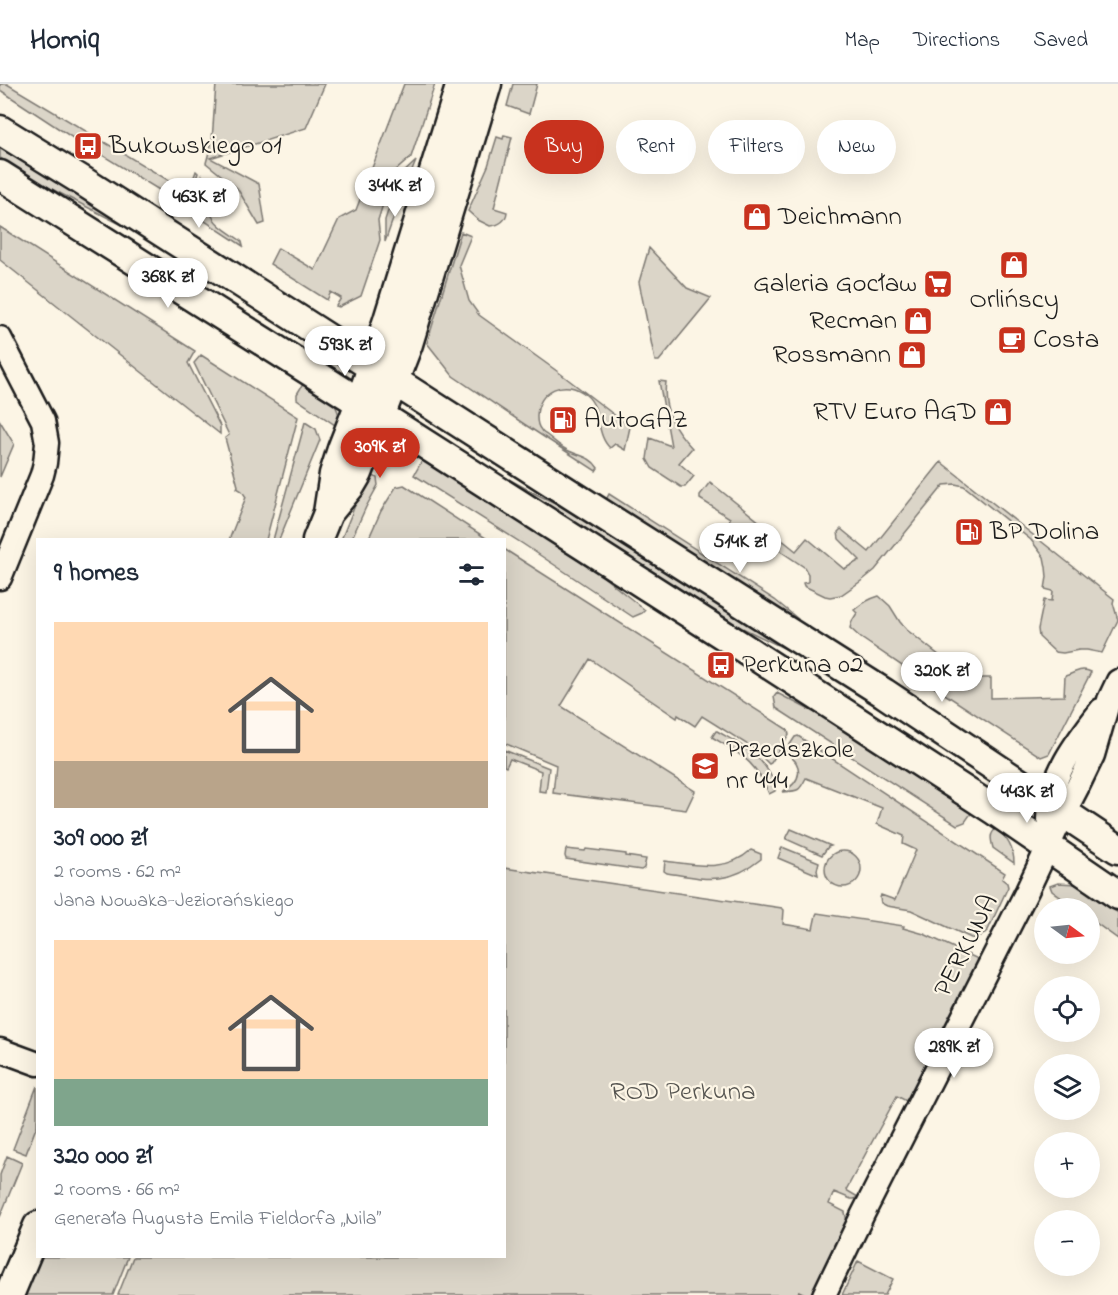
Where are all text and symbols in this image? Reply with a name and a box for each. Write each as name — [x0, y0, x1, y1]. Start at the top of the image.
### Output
text: Homiq — [30, 21, 99, 62]
text: Map — [844, 26, 880, 56]
text: Directions — [913, 26, 1000, 56]
text: Saved — [1033, 26, 1088, 56]
chip: Buy — [524, 120, 604, 174]
chip: Rent — [616, 120, 696, 174]
chip: Filters — [708, 120, 805, 174]
chip: New — [817, 120, 896, 174]
place label: Bukowskiego 01 — [108, 127, 282, 166]
bus stop icon: Bukowskiego 01 — [72, 130, 104, 162]
pin: 344K zł — [340, 167, 450, 218]
text: 344K zł — [369, 172, 421, 201]
pin: 463K zł — [144, 178, 254, 229]
text: 463K zł — [173, 183, 225, 212]
place label: Deichmann — [777, 198, 902, 237]
shop icon: Deichmann — [741, 201, 773, 233]
shop icon: Orlińscy — [998, 249, 1030, 281]
pin: 368K zł — [113, 258, 223, 309]
text: 368K zł — [142, 263, 194, 292]
place label: Galeria Gocław — [753, 265, 917, 304]
supermarket icon: Galeria Gocław — [922, 268, 954, 300]
place label: Orlińscy — [969, 281, 1059, 320]
place label: Recman — [809, 302, 897, 341]
shop icon: Recman — [902, 305, 934, 337]
place label: Costa — [1033, 321, 1099, 360]
cafe icon: Costa — [996, 324, 1028, 356]
pin: 593K zł — [290, 326, 400, 377]
text: 593K zł — [318, 331, 372, 360]
place label: Rossmann — [772, 336, 891, 375]
shop icon: Rossmann — [896, 339, 928, 371]
place label: RTV Euro AGD — [813, 393, 977, 432]
shop icon: RTV Euro AGD — [982, 396, 1014, 428]
place label: AutoGAZ — [584, 401, 688, 440]
fuel station icon: AutoGAZ — [547, 404, 579, 436]
pin: 309K zł — [325, 428, 435, 479]
text: 309K zł — [355, 433, 405, 462]
place label: BP Dolina — [989, 513, 1099, 552]
fuel station icon: BP Dolina — [953, 516, 985, 548]
pin: 514K zł — [685, 523, 795, 574]
text: 514K zł — [713, 528, 767, 557]
text: 9 homes — [54, 555, 139, 593]
icon: filters — [455, 558, 488, 591]
place label: Perkuna 02 — [742, 646, 863, 685]
bus stop icon: Perkuna 02 — [705, 649, 737, 681]
pin: 320K zł — [887, 652, 997, 703]
text: 320K zł — [915, 657, 969, 686]
icon: home — [217, 661, 325, 769]
place label: Przedszkole nr 444 — [726, 731, 855, 801]
school or university icon: Przedszkole nr 444 — [689, 750, 721, 782]
pin: 443K zł — [972, 773, 1082, 824]
text: 443K zł — [1001, 778, 1053, 807]
text: 309 000 zł — [54, 820, 147, 858]
text: 2 rooms · 62 m² — [54, 858, 181, 887]
text: Jana Nowaka-Jeziorańskiego — [54, 887, 294, 916]
street label: PERKUNA — [925, 888, 1009, 1004]
north arrow — [1034, 898, 1100, 964]
map controls — [1034, 898, 1100, 1276]
button: locate — [1034, 976, 1100, 1042]
icon: home — [217, 979, 325, 1087]
pin: 289K zł — [899, 1028, 1009, 1079]
text: 289K zł — [928, 1033, 980, 1062]
button: layers — [1034, 1054, 1100, 1120]
park label: ROD Perkuna — [610, 1073, 756, 1112]
button: + — [1034, 1132, 1100, 1198]
text: 320 000 zł — [54, 1138, 152, 1176]
text: 2 rooms · 66 m² — [54, 1176, 180, 1205]
text: Generała Augusta Emila Fieldorfa „Nila” — [54, 1205, 381, 1234]
button: − — [1034, 1210, 1100, 1276]

